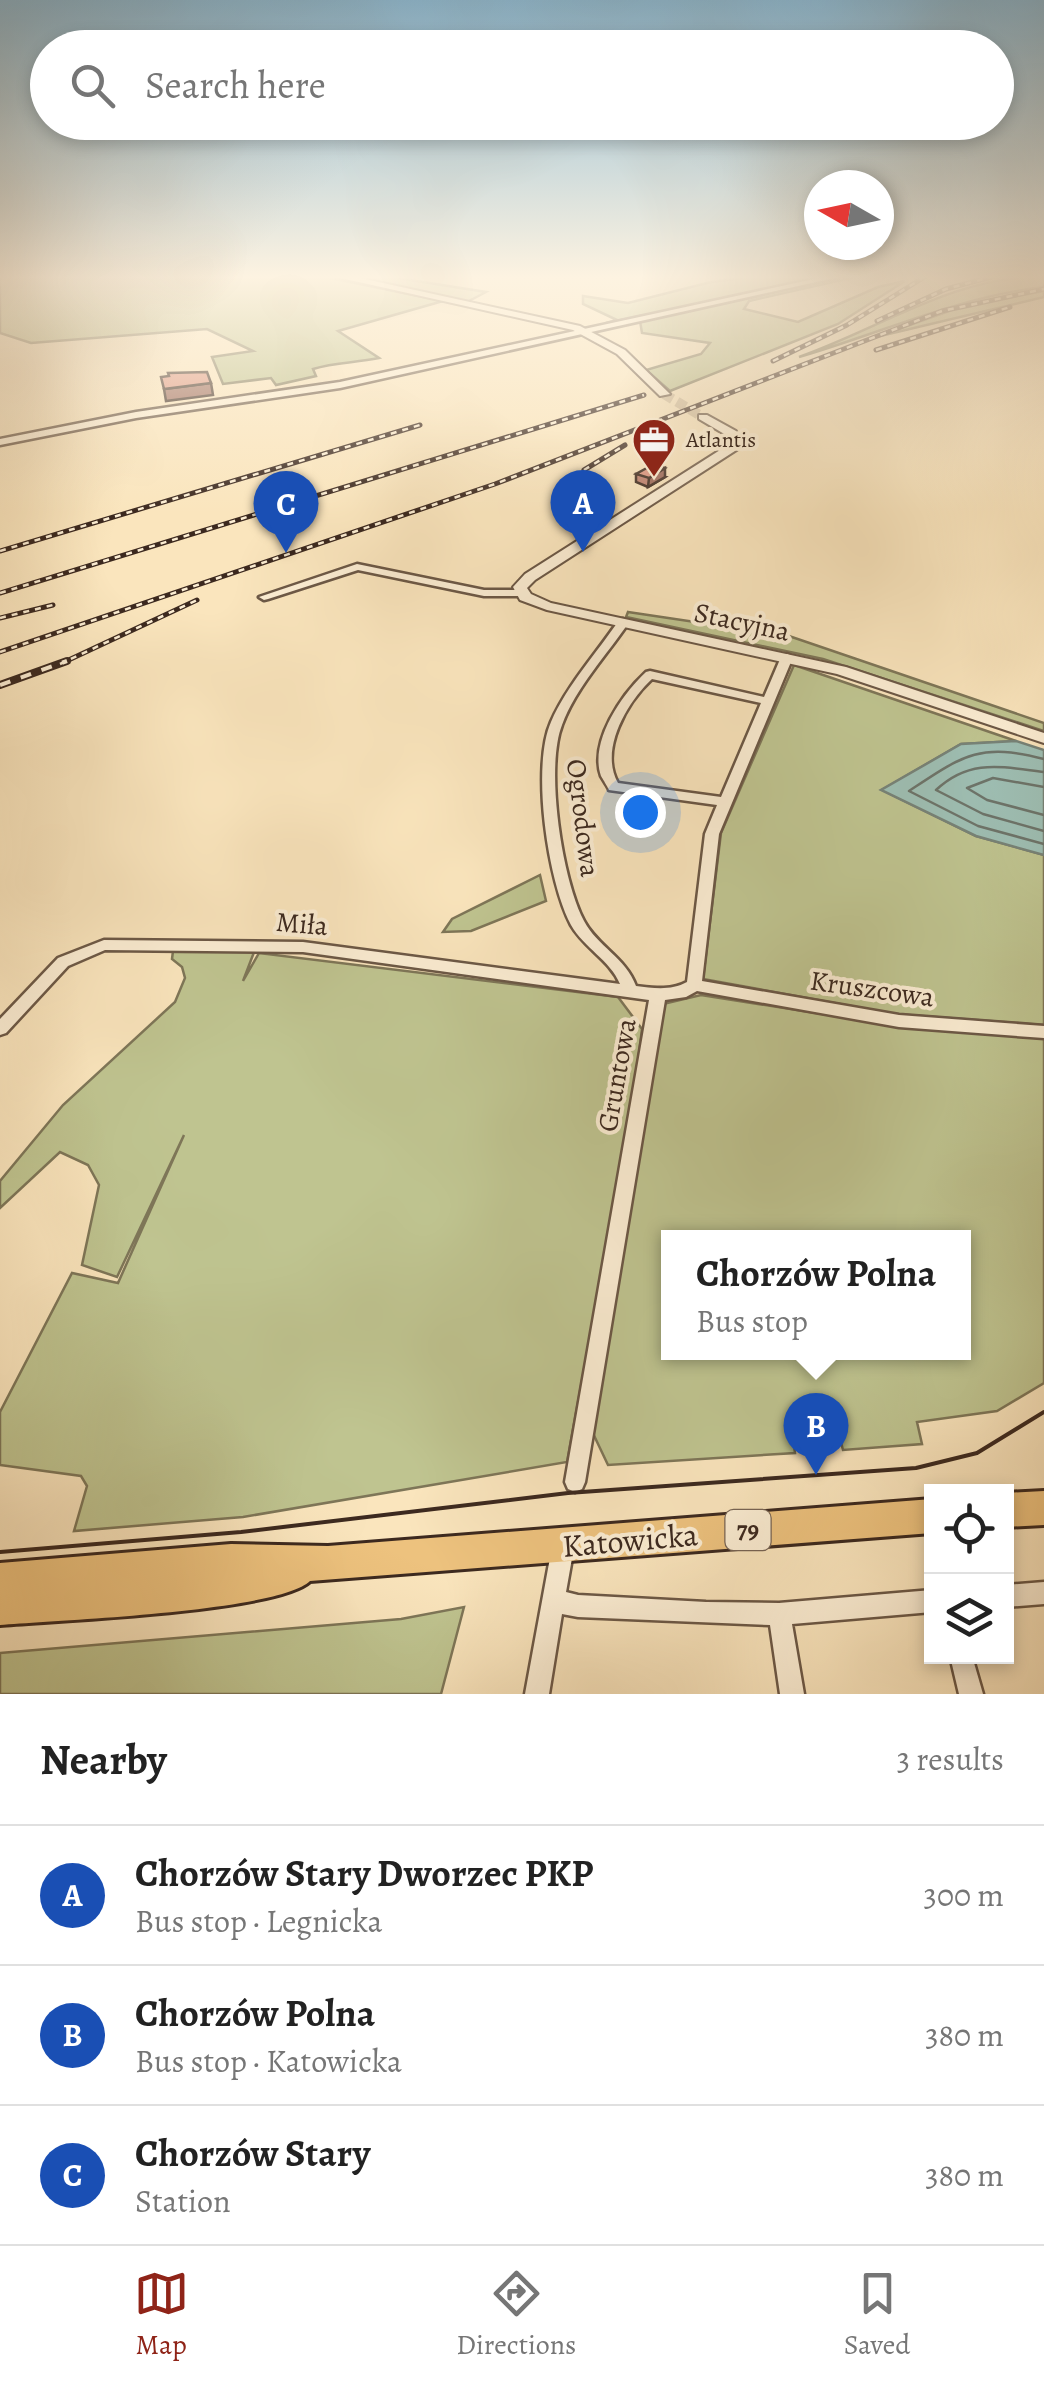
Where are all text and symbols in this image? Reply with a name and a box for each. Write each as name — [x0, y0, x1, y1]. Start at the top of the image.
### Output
search box — [30, 30, 1014, 140]
icon: search — [65, 58, 120, 113]
text: Search here — [145, 59, 326, 111]
north arrow — [804, 170, 894, 260]
office icon: Atlantis — [631, 417, 677, 478]
place label: Atlantis — [685, 425, 756, 455]
pin: C — [254, 470, 318, 553]
pin: A — [550, 470, 616, 552]
street label: Stacyjna — [691, 593, 793, 651]
street label: Ogrodowa — [557, 757, 609, 879]
your location — [615, 787, 666, 838]
street label: Miła — [274, 903, 330, 945]
street label: Kruszcowa — [808, 961, 936, 1017]
street label: Gruntowa — [588, 1015, 646, 1135]
popup — [661, 1230, 971, 1360]
text: Chorzów Polna — [696, 1247, 936, 1299]
text: Bus stop — [696, 1299, 808, 1343]
pin: B — [784, 1392, 848, 1475]
map controls — [924, 1484, 1014, 1664]
button: locate — [924, 1484, 1014, 1574]
road number: 79 — [726, 1510, 770, 1550]
street label: Katowicka — [560, 1512, 700, 1568]
button: layers — [924, 1574, 1014, 1664]
text: Nearby — [40, 1731, 167, 1788]
text: 3 results — [897, 1737, 1004, 1781]
text: Chorzów Stary Dworzec PKP — [135, 1847, 593, 1899]
text: A — [62, 1873, 83, 1917]
text: 300 m — [924, 1873, 1004, 1917]
text: Bus stop · Legnicka — [135, 1899, 382, 1943]
text: Chorzów Polna — [135, 1987, 375, 2039]
text: B — [62, 2013, 83, 2057]
text: 380 m — [925, 2013, 1004, 2057]
text: Bus stop · Katowicka — [135, 2039, 402, 2083]
text: Chorzów Stary — [135, 2127, 370, 2179]
text: C — [63, 2153, 82, 2197]
text: 380 m — [925, 2153, 1004, 2197]
text: Station — [135, 2179, 231, 2223]
tab: Map — [134, 2266, 189, 2364]
tab: Directions — [456, 2266, 576, 2364]
tab: Saved — [844, 2266, 910, 2364]

